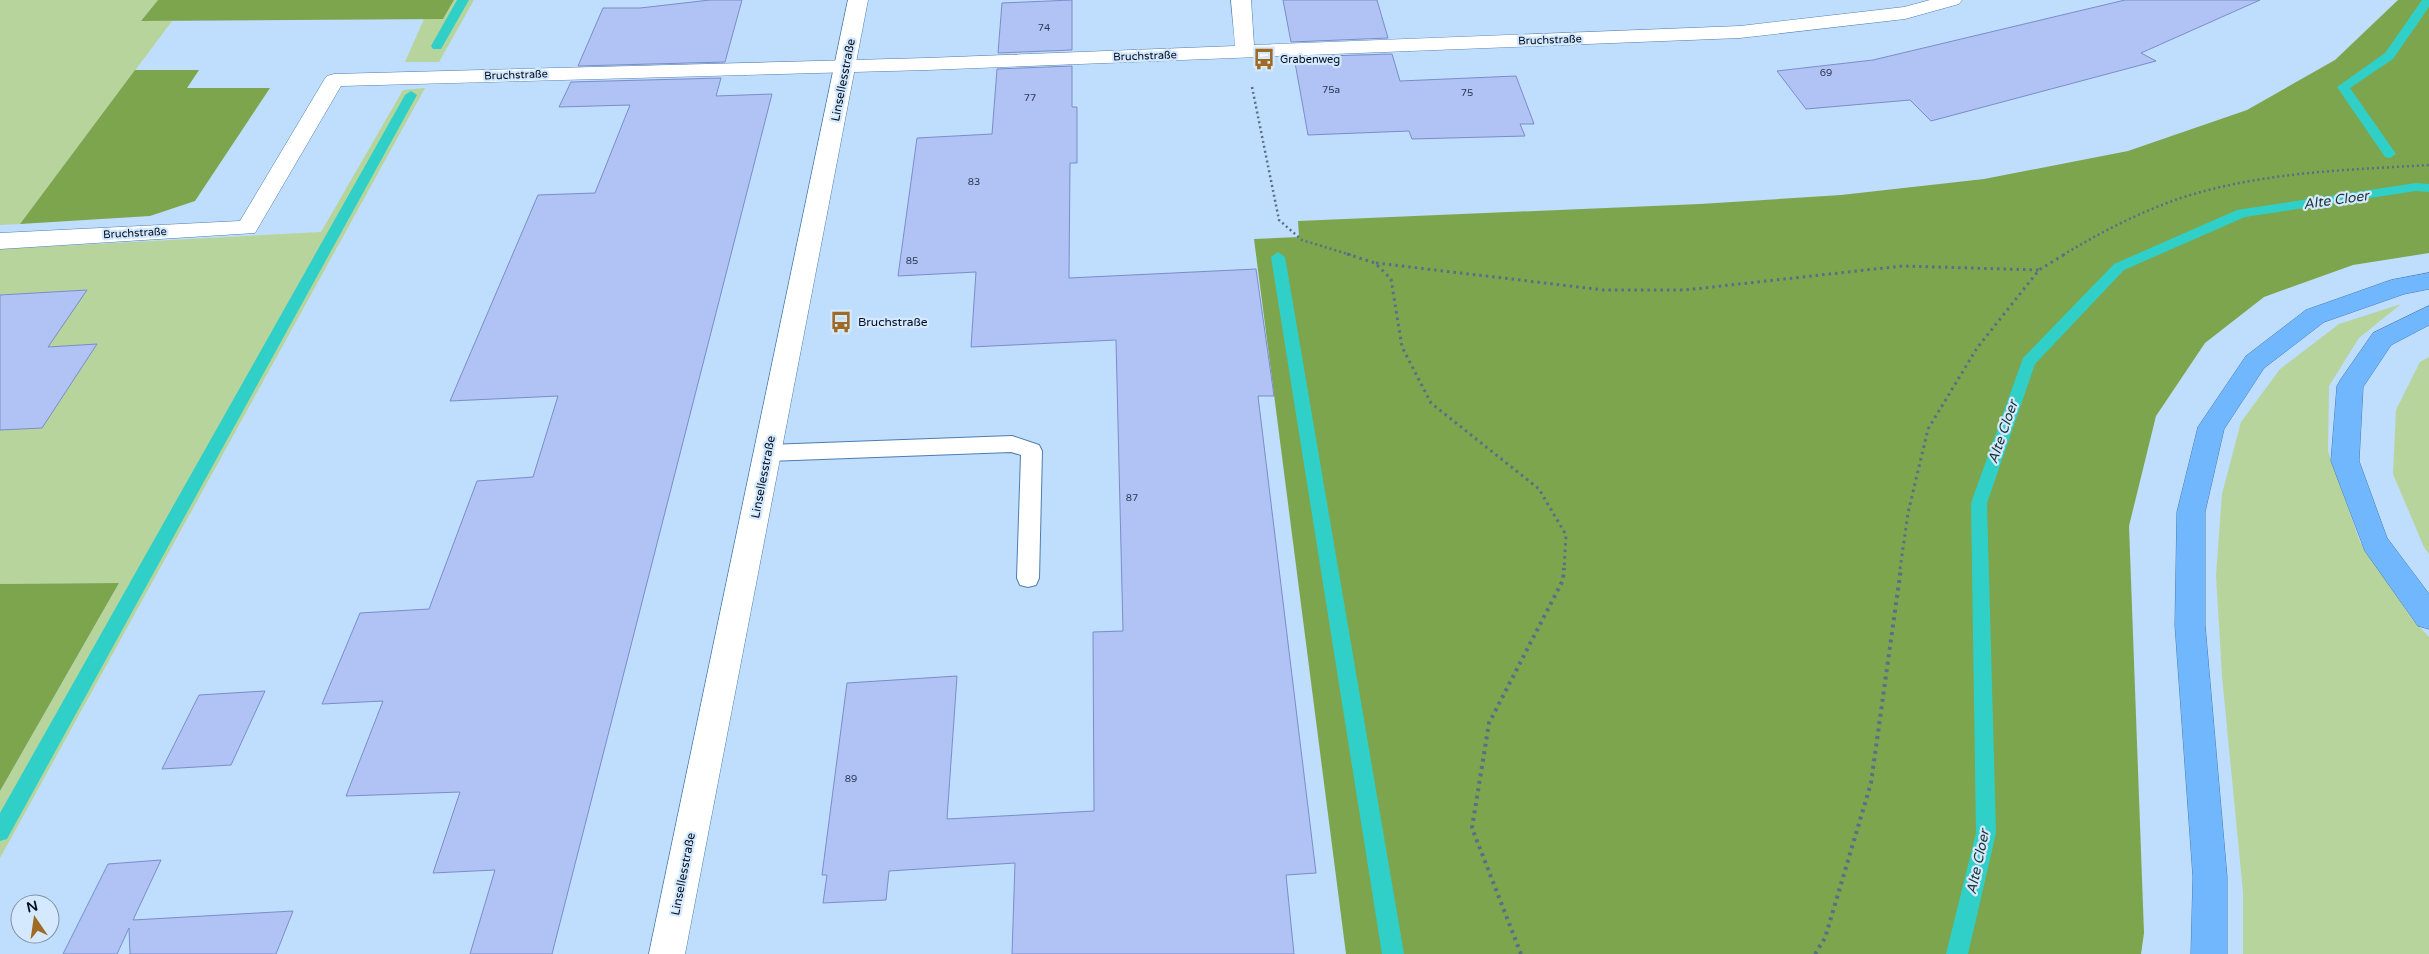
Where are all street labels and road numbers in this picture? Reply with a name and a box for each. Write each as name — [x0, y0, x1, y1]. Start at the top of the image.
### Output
street label: Bruchstraße — [1518, 32, 1582, 48]
street label: Linsellesstraße — [828, 37, 858, 123]
street label: Bruchstraße — [1113, 48, 1177, 64]
street label: Bruchstraße — [484, 67, 548, 83]
street label: Bruchstraße — [103, 225, 167, 241]
street label: Linsellesstraße — [748, 434, 778, 520]
street label: Linsellesstraße — [668, 831, 698, 917]

